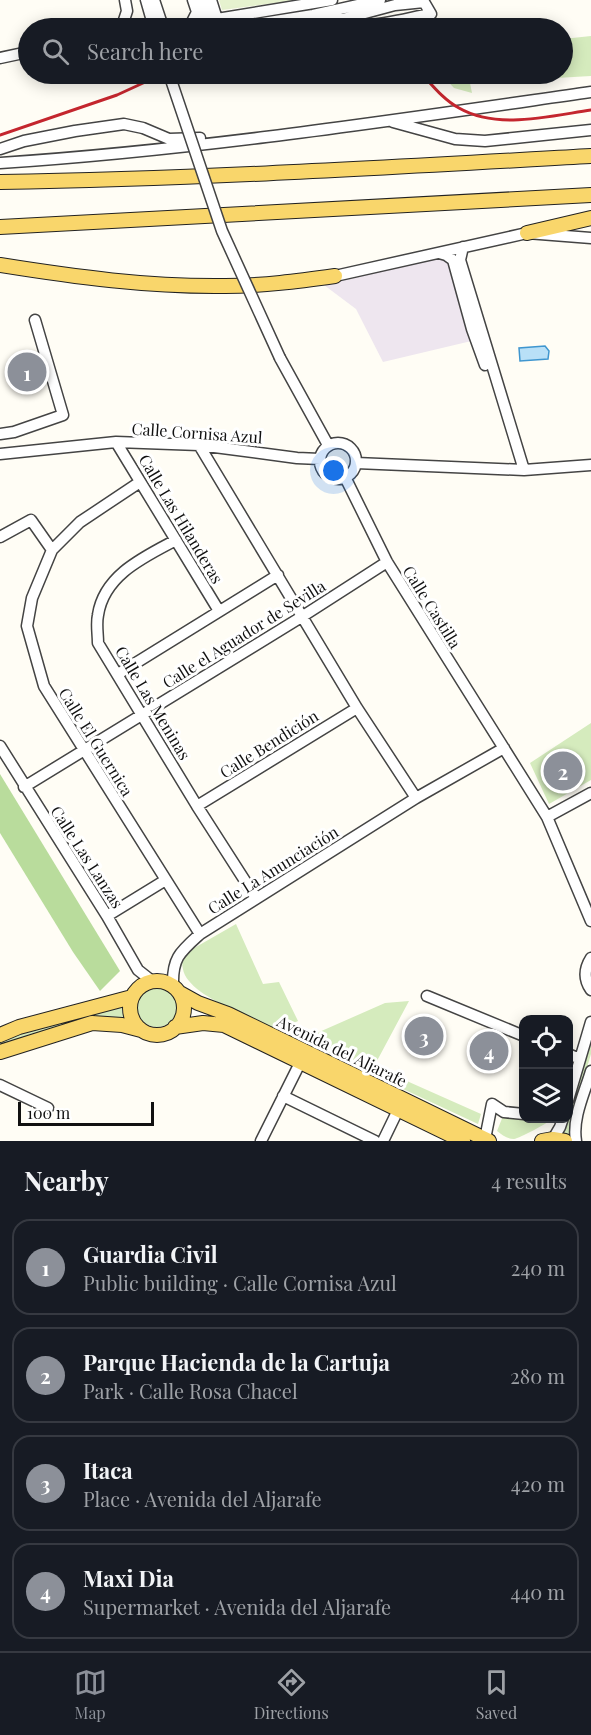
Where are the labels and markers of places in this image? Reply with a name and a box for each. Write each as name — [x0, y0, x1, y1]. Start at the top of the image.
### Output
pin: 1 — [8, 350, 46, 394]
pin: 2 — [544, 748, 582, 794]
pin: 3 — [404, 1014, 444, 1058]
pin: 4 — [470, 1028, 508, 1074]

